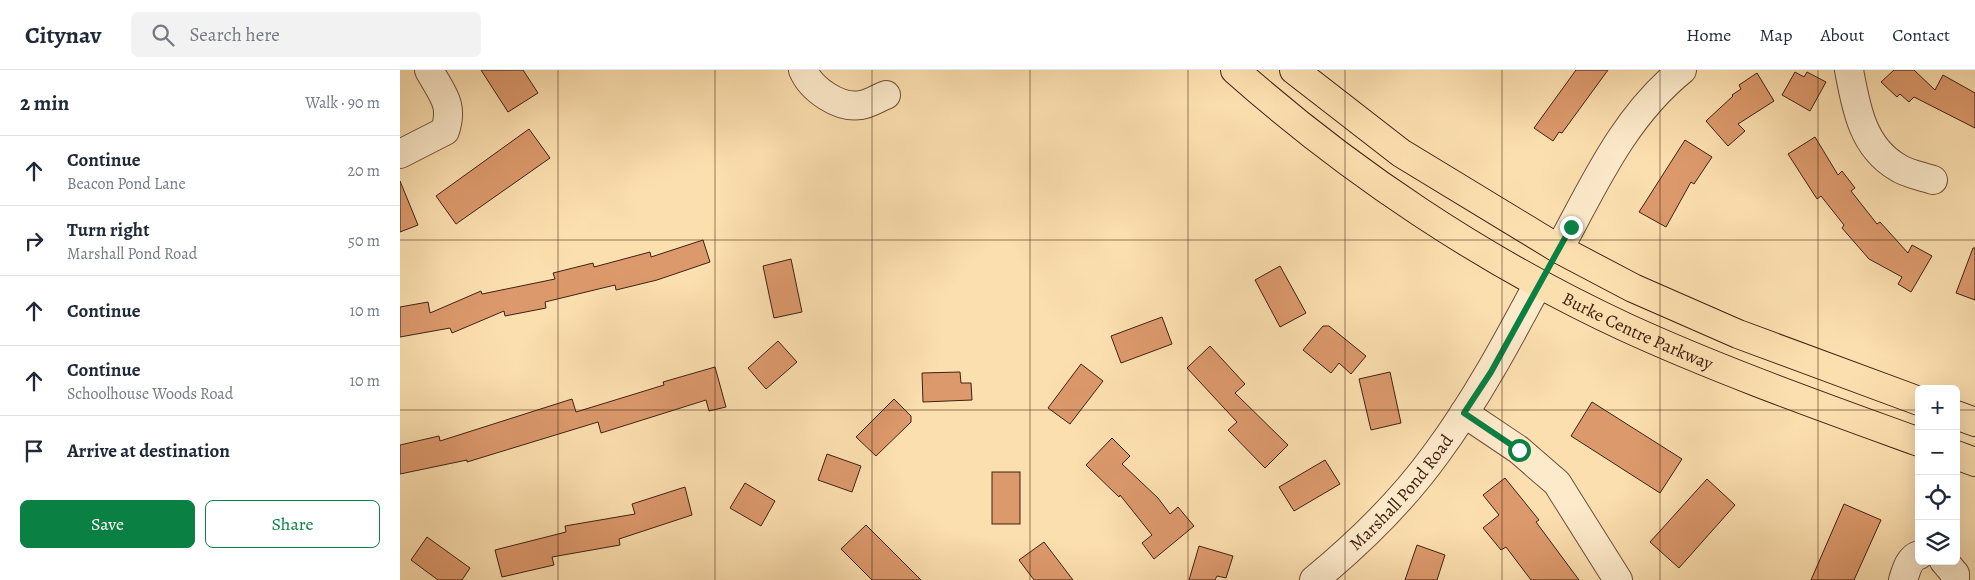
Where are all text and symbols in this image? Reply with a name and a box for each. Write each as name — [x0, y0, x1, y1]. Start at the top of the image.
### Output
search box — [131, 12, 481, 57]
text: Citynav — [25, 19, 101, 51]
icon: search — [149, 21, 177, 49]
text: Search here — [189, 22, 280, 48]
text: Home — [1686, 23, 1731, 47]
text: Map — [1759, 23, 1792, 47]
text: About — [1820, 23, 1864, 47]
text: Contact — [1892, 23, 1950, 47]
text: 2 min — [20, 89, 69, 117]
text: Walk · 90 m — [305, 92, 380, 114]
text: Continue — [67, 147, 141, 173]
icon: ahead — [20, 157, 48, 185]
text: 20 m — [347, 160, 380, 182]
text: Beacon Pond Lane — [67, 173, 186, 195]
route end — [1560, 216, 1583, 239]
text: Turn right — [67, 217, 149, 243]
icon: right — [20, 227, 48, 255]
text: 50 m — [348, 230, 380, 252]
text: Marshall Pond Road — [67, 243, 197, 265]
street label: Burke Centre Parkway — [1558, 286, 1718, 376]
icon: ahead — [20, 297, 48, 325]
text: Continue — [67, 298, 141, 324]
text: 10 m — [350, 300, 380, 322]
text: Continue — [67, 357, 141, 383]
icon: ahead — [20, 367, 48, 395]
text: 10 m — [350, 370, 380, 392]
text: Schoolhouse Woods Road — [67, 383, 233, 405]
map controls — [1915, 385, 1960, 565]
button: + — [1915, 385, 1960, 430]
street label: Marshall Pond Road — [1344, 429, 1459, 556]
button: − — [1915, 430, 1960, 475]
icon: arrive — [20, 437, 48, 465]
text: Arrive at destination — [67, 438, 230, 464]
route start — [1508, 439, 1531, 462]
button: locate — [1915, 475, 1960, 520]
button: Save — [20, 500, 195, 548]
button: Share — [205, 500, 380, 548]
button: layers — [1915, 520, 1960, 565]

